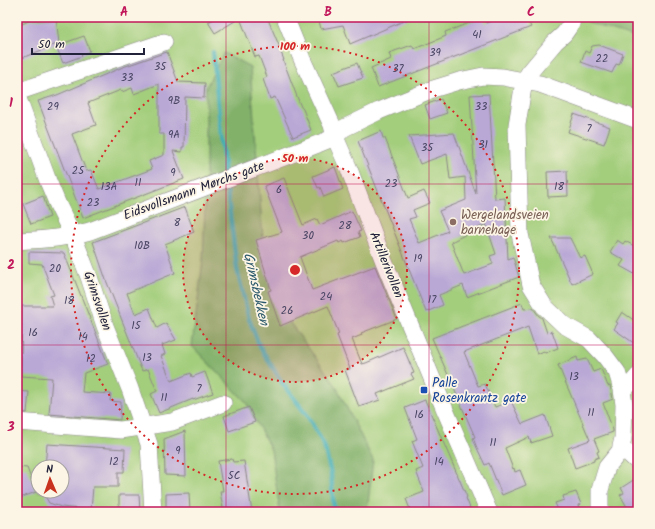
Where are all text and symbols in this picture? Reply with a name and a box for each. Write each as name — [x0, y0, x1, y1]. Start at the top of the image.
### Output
text: A — [120, 2, 128, 23]
text: B — [324, 2, 332, 23]
text: C — [527, 2, 535, 23]
house number: 41 — [472, 26, 482, 44]
scale bar — [32, 30, 144, 56]
text: 50 m — [38, 35, 65, 54]
text: 100 m — [280, 37, 310, 56]
house number: 39 — [429, 44, 441, 62]
house number: 22 — [596, 50, 608, 68]
house number: 35 — [154, 58, 167, 76]
house number: 37 — [392, 60, 405, 78]
house number: 33 — [121, 69, 133, 87]
house number: 9B — [168, 92, 180, 110]
text: 1 — [9, 93, 13, 114]
house number: 29 — [47, 98, 60, 116]
house number: 33 — [475, 98, 487, 116]
house number: 7 — [586, 120, 592, 138]
house number: 9A — [168, 126, 180, 144]
house number: 31 — [478, 136, 488, 154]
house number: 35 — [421, 139, 434, 157]
text: 50 m — [281, 149, 309, 168]
street label: Eidsvollsmann Mørchs gate — [121, 156, 268, 226]
house number: 25 — [72, 162, 85, 180]
house number: 9 — [170, 164, 176, 182]
house number: 11 — [135, 174, 141, 192]
house number: 23 — [385, 175, 397, 193]
house number: 13A — [101, 178, 118, 196]
house number: 18 — [554, 178, 564, 196]
house number: 6 — [276, 181, 282, 199]
house number: 23 — [87, 194, 99, 212]
place label: Wergelandsveien barnehage — [461, 205, 549, 241]
house number: 8 — [174, 214, 181, 232]
house number: 28 — [338, 217, 352, 235]
marker: Wergelandsveien barnehage — [448, 217, 458, 227]
house number: 30 — [302, 227, 314, 245]
street label: Artillerivollen — [363, 228, 409, 302]
house number: 10B — [134, 237, 150, 255]
water label: Grimsbekken — [237, 250, 275, 329]
house number: 19 — [414, 250, 423, 268]
text: 2 — [7, 255, 15, 276]
house number: 20 — [49, 260, 61, 278]
centre of rings — [288, 263, 302, 277]
street label: Grimsvollen — [77, 268, 117, 334]
house number: 24 — [320, 288, 332, 306]
house number: 17 — [428, 291, 437, 309]
house number: 18 — [64, 292, 74, 310]
house number: 26 — [281, 302, 293, 320]
house number: 15 — [131, 317, 142, 335]
house number: 16 — [28, 324, 38, 342]
house number: 14 — [78, 328, 88, 346]
house number: 13 — [142, 349, 152, 367]
house number: 12 — [86, 350, 96, 368]
house number: 13 — [569, 368, 579, 386]
place label: Palle Rosenkrantz gate — [432, 373, 526, 409]
house number: 7 — [196, 380, 202, 398]
marker: Palle Rosenkrantz gate — [419, 385, 429, 395]
house number: 11 — [161, 389, 167, 407]
house number: 11 — [588, 404, 594, 422]
house number: 16 — [414, 406, 424, 424]
text: 3 — [6, 417, 15, 438]
house number: 11 — [490, 434, 496, 452]
house number: 9 — [175, 442, 181, 460]
house number: 12 — [109, 453, 119, 471]
house number: 14 — [434, 453, 444, 471]
north arrow — [30, 459, 70, 499]
text: N — [46, 461, 54, 479]
house number: 5C — [228, 467, 241, 485]

